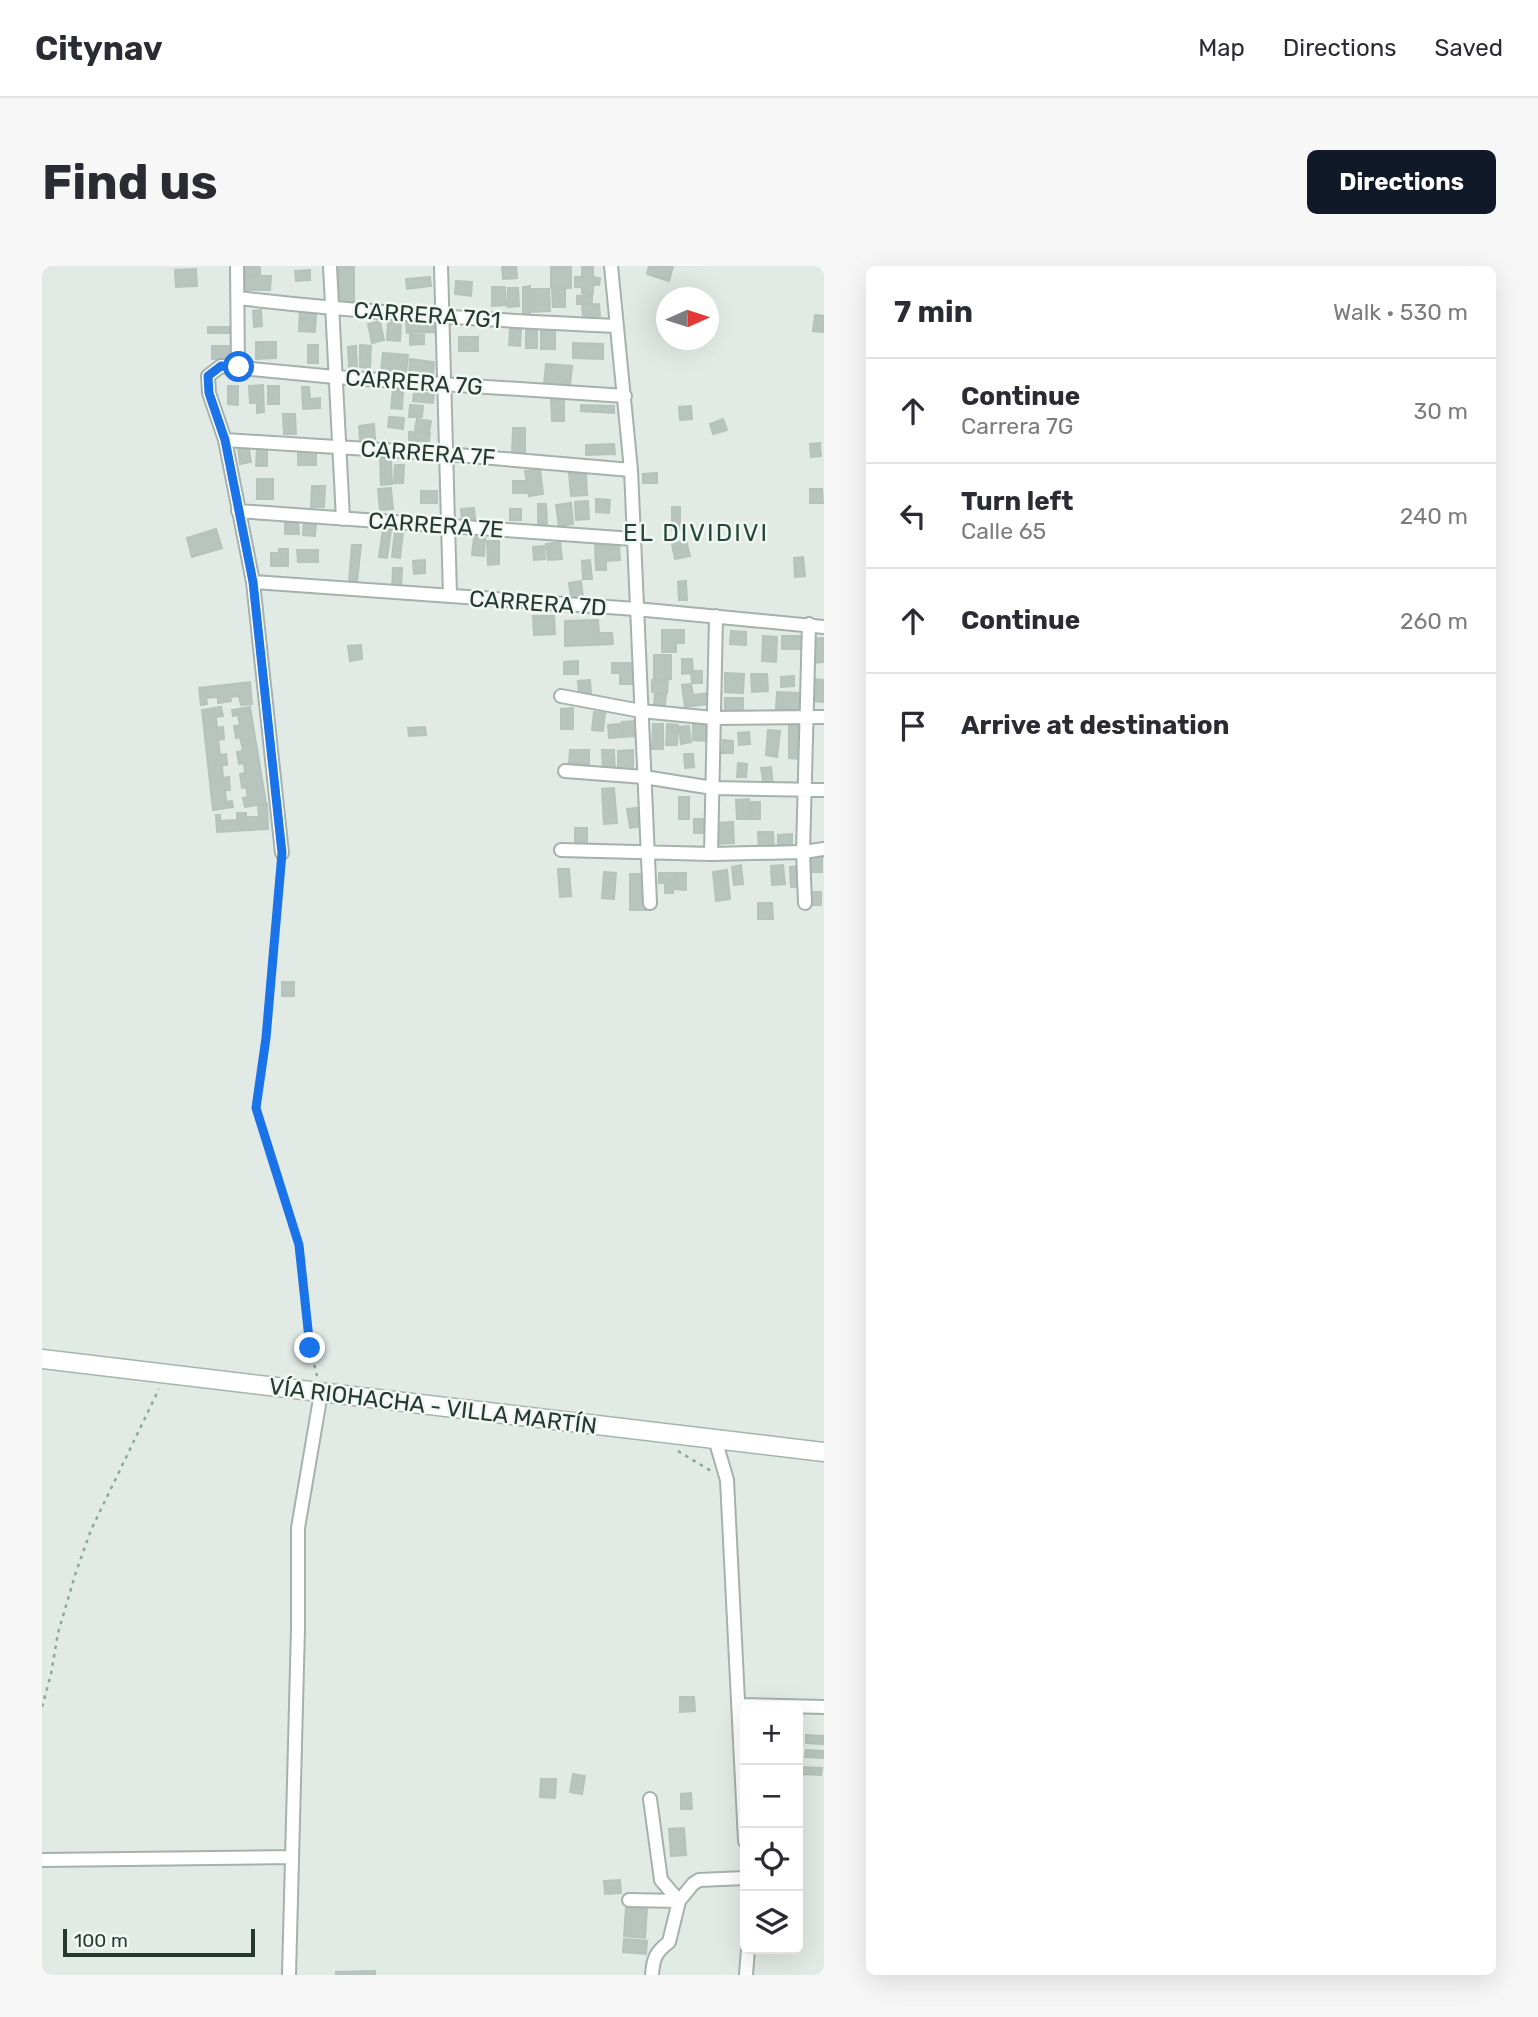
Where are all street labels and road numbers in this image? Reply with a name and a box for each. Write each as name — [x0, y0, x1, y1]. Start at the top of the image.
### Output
street label: CARRERA 7G1 — [352, 296, 502, 334]
street label: CARRERA 7G — [344, 363, 484, 401]
street label: CARRERA 7F — [360, 434, 496, 472]
street label: CARRERA 7E — [367, 506, 505, 544]
street label: CARRERA 7D — [468, 584, 608, 622]
street label: VÍA RIOHACHA - VILLA MARTÍN — [267, 1372, 599, 1440]

